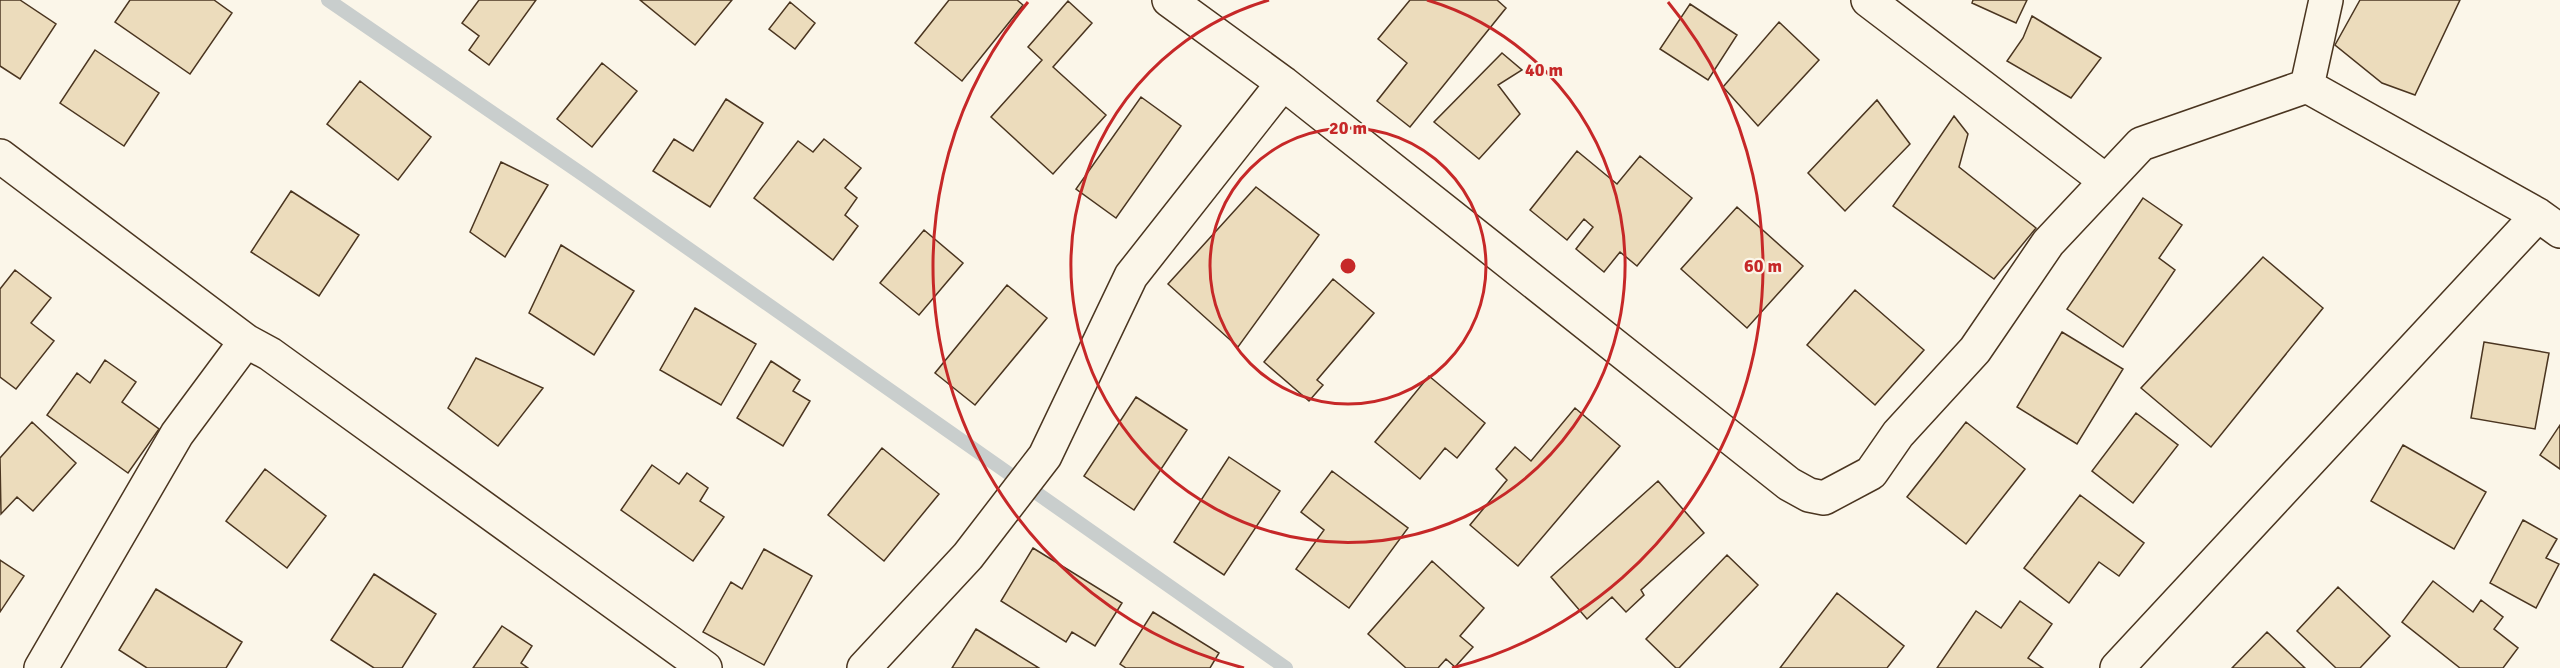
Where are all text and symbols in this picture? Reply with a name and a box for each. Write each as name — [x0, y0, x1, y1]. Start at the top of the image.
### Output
text: 40 m — [1525, 59, 1563, 81]
text: 20 m — [1329, 117, 1367, 139]
text: 60 m — [1744, 255, 1782, 277]
centre of rings — [1338, 256, 1358, 276]

